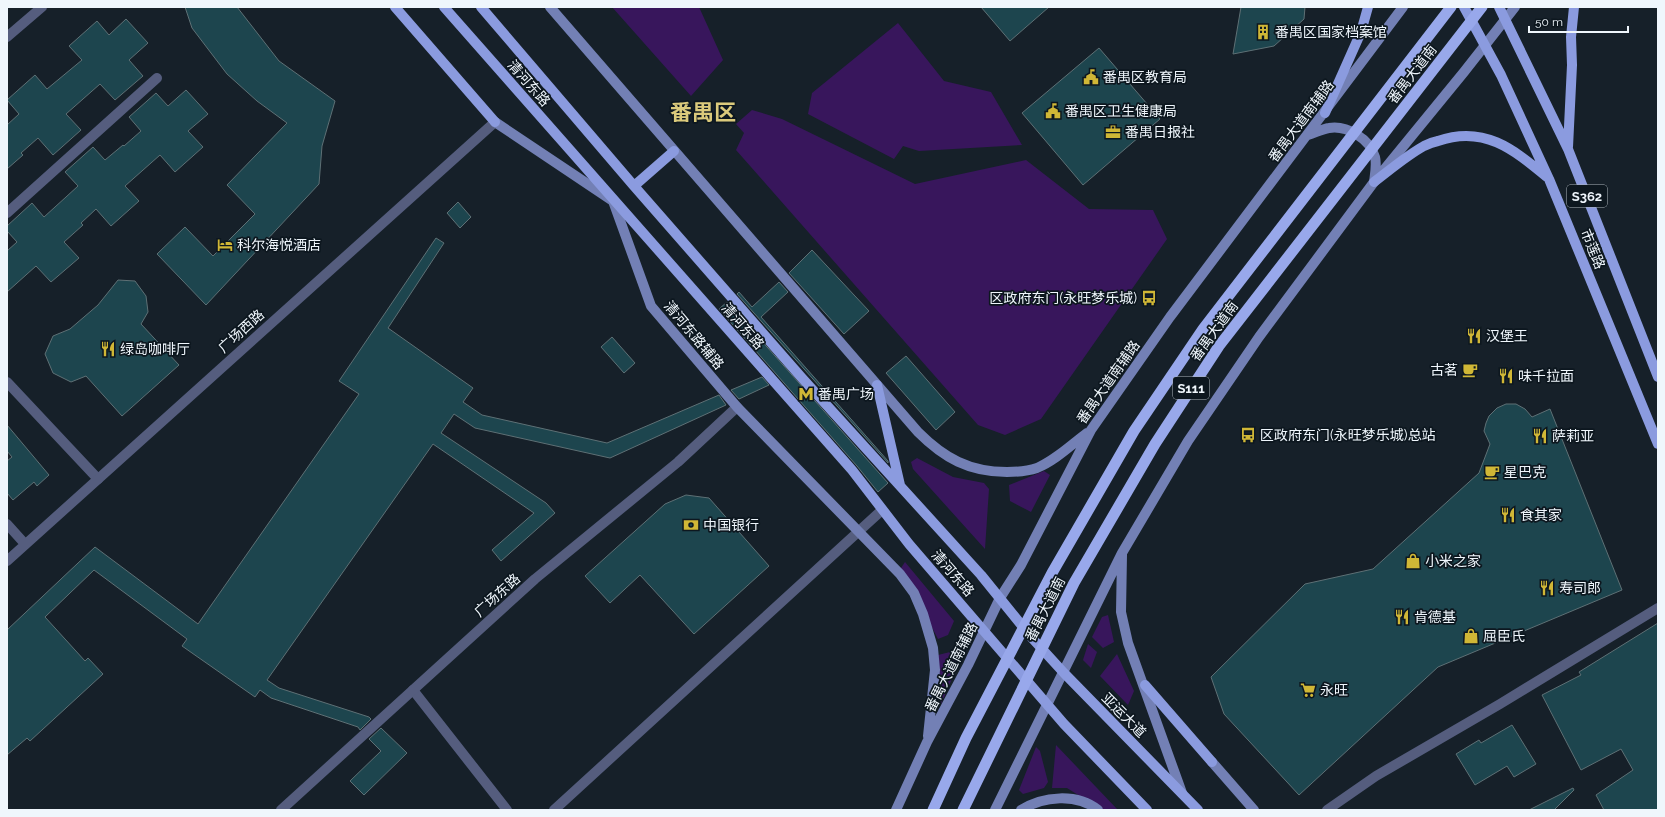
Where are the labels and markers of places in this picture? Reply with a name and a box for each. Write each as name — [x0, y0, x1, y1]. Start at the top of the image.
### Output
building icon: 番禺区国家档案馆 — [1254, 23, 1272, 41]
place label: 番禺区国家档案馆 — [1275, 24, 1387, 40]
public building icon: 番禺区教育局 — [1082, 68, 1100, 86]
place label: 番禺区教育局 — [1103, 69, 1187, 85]
public building icon: 番禺区卫生健康局 — [1044, 102, 1062, 120]
place label: 番禺区卫生健康局 — [1065, 103, 1177, 119]
office icon: 番禺日报社 — [1104, 123, 1122, 141]
place label: 番禺日报社 — [1125, 124, 1195, 140]
hotel icon: 科尔海悦酒店 — [216, 236, 234, 254]
place label: 科尔海悦酒店 — [237, 237, 321, 253]
bus stop icon: 区政府东门(永旺梦乐城) — [1140, 289, 1158, 307]
place label: 区政府东门(永旺梦乐城) — [989, 290, 1137, 306]
restaurant icon: 汉堡王 — [1465, 327, 1483, 345]
place label: 汉堡王 — [1486, 328, 1528, 344]
restaurant icon: 绿岛咖啡厅 — [99, 340, 117, 358]
place label: 绿岛咖啡厅 — [120, 341, 190, 357]
cafe icon: 古茗 — [1461, 361, 1479, 379]
place label: 古茗 — [1430, 362, 1458, 378]
restaurant icon: 味千拉面 — [1497, 367, 1515, 385]
place label: 味千拉面 — [1518, 368, 1574, 384]
metro station icon: 番禺广场 — [797, 385, 815, 403]
place label: 番禺广场 — [818, 386, 874, 402]
bus stop icon: 区政府东门(永旺梦乐城)总站 — [1239, 426, 1257, 444]
place label: 区政府东门(永旺梦乐城)总站 — [1260, 427, 1436, 443]
restaurant icon: 萨莉亚 — [1531, 427, 1549, 445]
place label: 萨莉亚 — [1552, 428, 1594, 444]
cafe icon: 星巴克 — [1483, 463, 1501, 481]
place label: 星巴克 — [1504, 464, 1546, 480]
restaurant icon: 食其家 — [1499, 506, 1517, 524]
place label: 食其家 — [1520, 507, 1562, 523]
bank icon: 中国银行 — [682, 516, 700, 534]
place label: 中国银行 — [703, 517, 759, 533]
shop icon: 小米之家 — [1404, 552, 1422, 570]
place label: 小米之家 — [1425, 553, 1481, 569]
restaurant icon: 寿司郎 — [1538, 579, 1556, 597]
place label: 寿司郎 — [1559, 580, 1601, 596]
restaurant icon: 肯德基 — [1393, 608, 1411, 626]
place label: 肯德基 — [1414, 609, 1456, 625]
shop icon: 屈臣氏 — [1462, 627, 1480, 645]
place label: 屈臣氏 — [1483, 628, 1525, 644]
supermarket icon: 永旺 — [1299, 681, 1317, 699]
place label: 永旺 — [1320, 682, 1348, 698]

